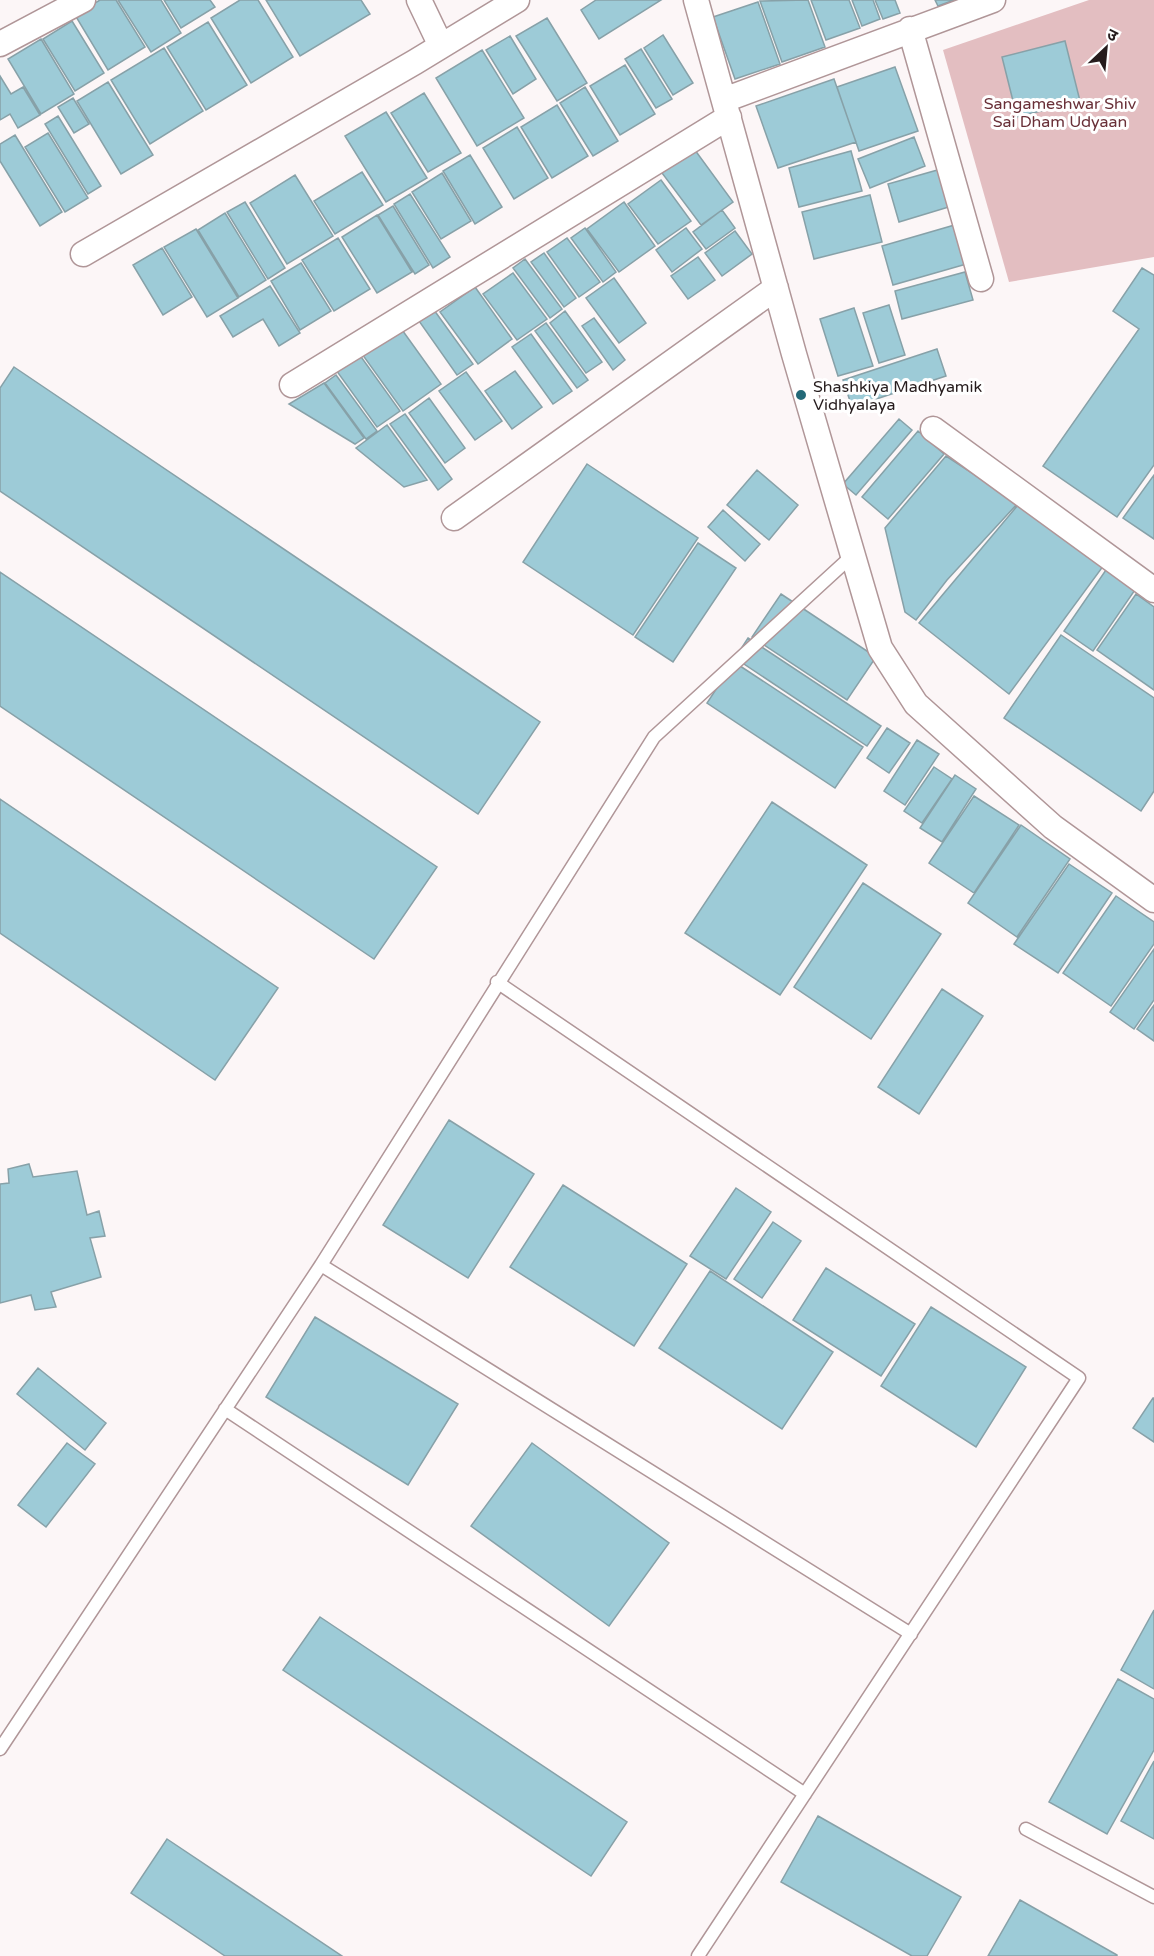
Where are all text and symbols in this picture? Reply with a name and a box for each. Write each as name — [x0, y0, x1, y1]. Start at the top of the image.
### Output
north arrow — [1076, 18, 1136, 78]
text: उ — [1104, 24, 1121, 47]
park label: Sangameshwar Shiv Sai Dham Udyaan — [984, 94, 1137, 132]
place label: Shashkiya Madhyamik Vidhyalaya — [813, 377, 983, 415]
marker: Shashkiya Madhyamik Vidhyalaya — [794, 388, 808, 402]

